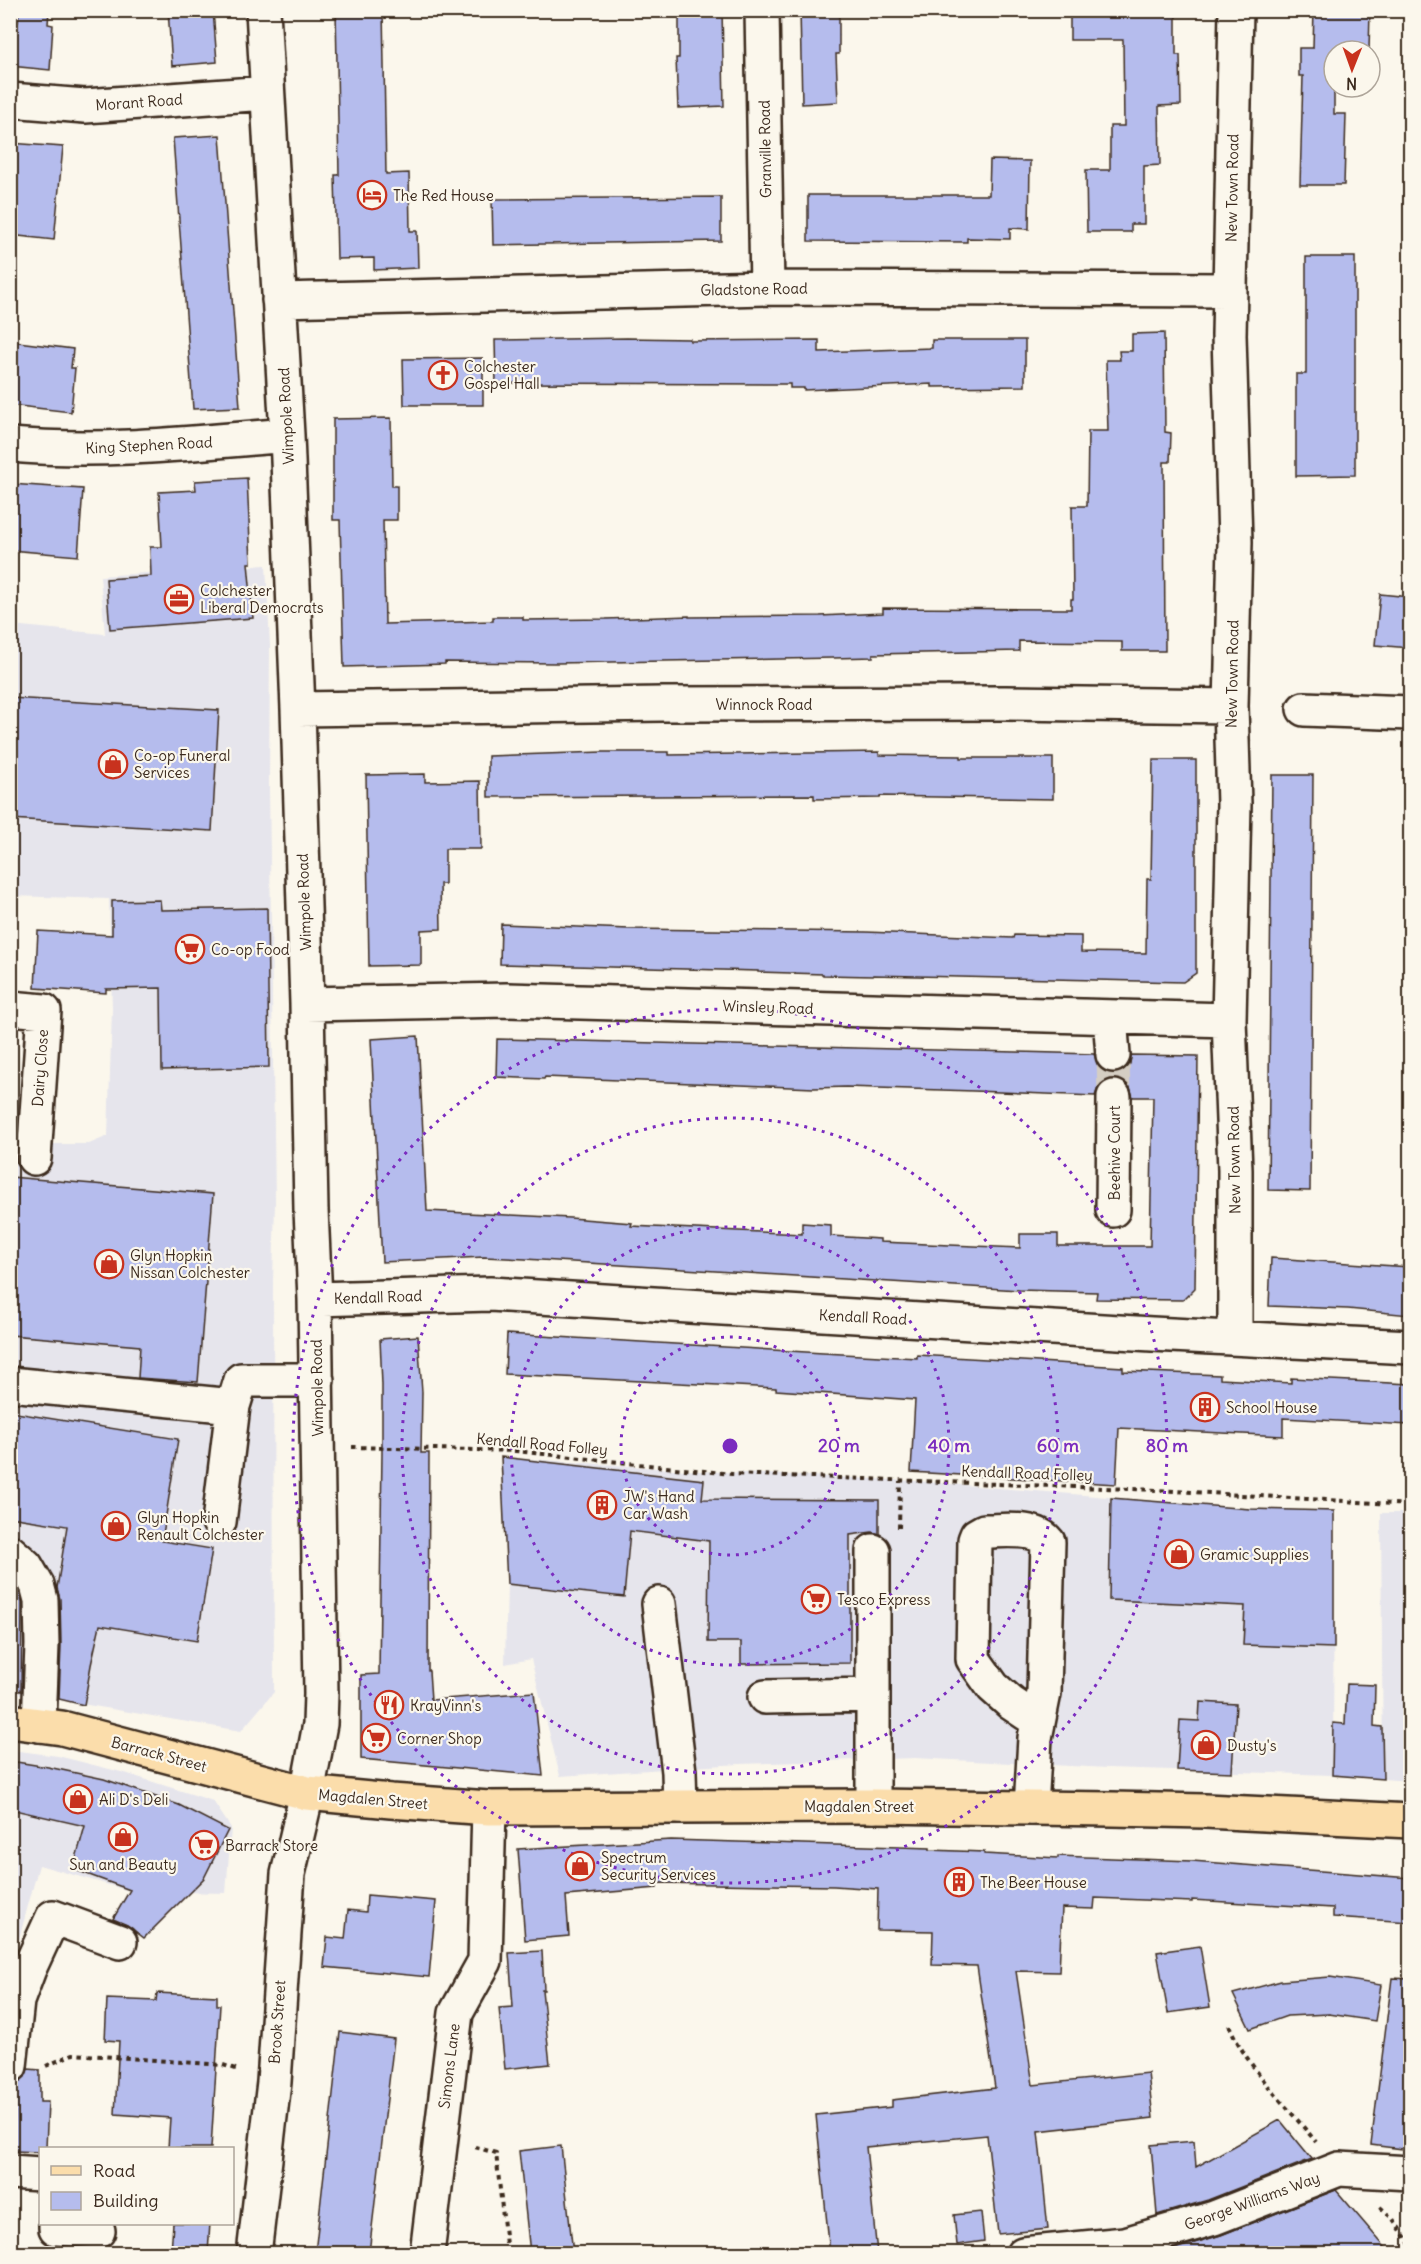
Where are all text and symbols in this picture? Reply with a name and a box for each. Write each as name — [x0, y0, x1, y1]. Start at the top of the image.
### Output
north arrow — [1322, 39, 1382, 99]
text: N — [1346, 74, 1357, 94]
street label: Morant Road — [95, 89, 183, 115]
street label: Granville Road — [755, 100, 775, 198]
street label: New Town Road — [1222, 134, 1242, 242]
hotel icon: The Red House — [356, 179, 388, 211]
place label: The Red House — [393, 186, 494, 205]
street label: Gladstone Road — [700, 279, 808, 299]
place label: Colchester Gospel Hall — [464, 357, 540, 393]
church icon: Colchester Gospel Hall — [427, 359, 459, 391]
street label: Wimpole Road — [274, 367, 298, 465]
street label: King Stephen Road — [85, 432, 213, 458]
place label: Colchester Liberal Democrats — [200, 581, 324, 617]
office icon: Colchester Liberal Democrats — [163, 583, 195, 615]
street label: New Town Road — [1222, 620, 1242, 728]
street label: Winnock Road — [716, 695, 813, 714]
place label: Co-op Funeral Services — [134, 746, 230, 782]
shop icon: Co-op Funeral Services — [97, 748, 129, 780]
street label: Wimpole Road — [293, 853, 315, 951]
supermarket icon: Co-op Food — [174, 933, 206, 965]
place label: Co-op Food — [211, 940, 290, 959]
street label: Winsley Road — [722, 996, 814, 1018]
street label: Dairy Close — [28, 1029, 52, 1107]
street label: Beehive Court — [1105, 1105, 1124, 1201]
street label: New Town Road — [1224, 1106, 1244, 1214]
place label: Glyn Hopkin Nissan Colchester — [130, 1246, 250, 1282]
shop icon: Glyn Hopkin Nissan Colchester — [93, 1248, 125, 1280]
street label: Kendall Road — [333, 1286, 423, 1308]
street label: Kendall Road — [818, 1305, 908, 1329]
street label: Wimpole Road — [307, 1339, 327, 1437]
building icon: School House — [1189, 1391, 1221, 1423]
place label: School House — [1226, 1398, 1317, 1417]
street label: Kendall Road Folley — [476, 1429, 608, 1459]
text: 20 m — [818, 1434, 860, 1457]
text: 40 m — [928, 1434, 970, 1457]
text: 60 m — [1037, 1434, 1079, 1457]
text: 80 m — [1146, 1434, 1188, 1457]
centre of rings — [720, 1436, 740, 1456]
street label: Kendall Road Folley — [961, 1461, 1093, 1485]
place label: JW's Hand Car Wash — [623, 1487, 695, 1523]
building icon: JW's Hand Car Wash — [586, 1489, 618, 1521]
place label: Glyn Hopkin Renault Colchester — [137, 1508, 264, 1544]
shop icon: Glyn Hopkin Renault Colchester — [100, 1510, 132, 1542]
shop icon: Gramic Supplies — [1163, 1538, 1195, 1570]
place label: Gramic Supplies — [1200, 1545, 1309, 1564]
supermarket icon: Tesco Express — [800, 1583, 832, 1615]
place label: Tesco Express — [837, 1590, 930, 1609]
restaurant icon: KrayVinn's — [373, 1689, 405, 1721]
place label: KrayVinn's — [410, 1696, 481, 1715]
supermarket icon: Corner Shop — [360, 1722, 392, 1754]
place label: Corner Shop — [397, 1729, 482, 1748]
shop icon: Dusty's — [1190, 1729, 1222, 1761]
street label: Barrack Street — [109, 1732, 209, 1776]
place label: Dusty's — [1227, 1736, 1277, 1755]
shop icon: Ali D's Deli — [62, 1783, 94, 1815]
street label: Magdalen Street — [317, 1785, 429, 1813]
place label: Ali D's Deli — [99, 1790, 168, 1809]
street label: Magdalen Street — [804, 1797, 914, 1816]
shop icon: Sun and Beauty — [107, 1821, 139, 1853]
supermarket icon: Barrack Store — [188, 1829, 220, 1861]
place label: Barrack Store — [225, 1836, 318, 1855]
place label: Spectrum Security Services — [601, 1848, 716, 1884]
shop icon: Spectrum Security Services — [564, 1850, 596, 1882]
place label: Sun and Beauty — [69, 1855, 177, 1874]
building icon: The Beer House — [943, 1866, 975, 1898]
place label: The Beer House — [980, 1873, 1087, 1892]
street label: Brook Street — [265, 1979, 289, 2065]
street label: Simons Lane — [434, 2022, 464, 2110]
legend — [39, 2147, 234, 2225]
text: Road — [93, 2159, 136, 2182]
street label: George Williams Way — [1182, 2168, 1322, 2234]
text: Building — [93, 2189, 158, 2212]

